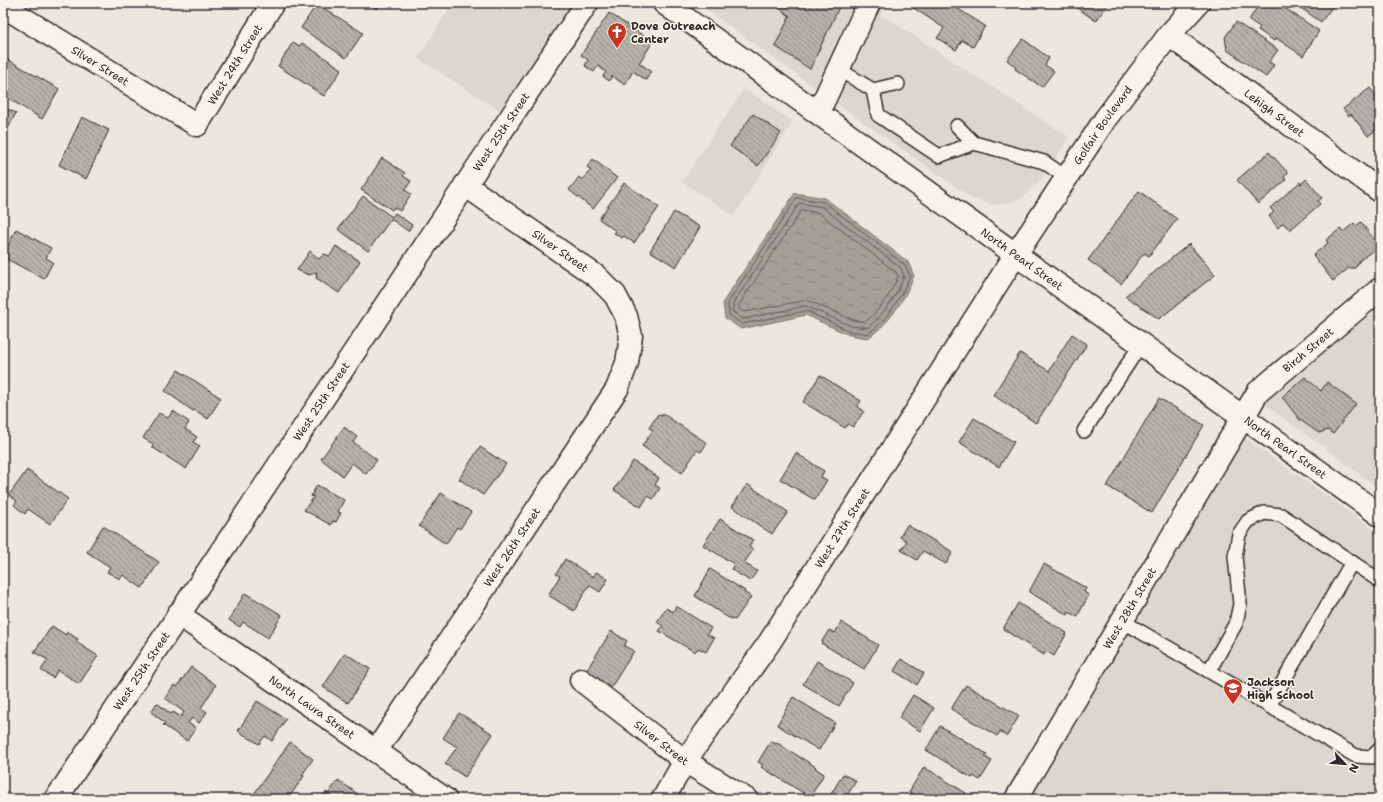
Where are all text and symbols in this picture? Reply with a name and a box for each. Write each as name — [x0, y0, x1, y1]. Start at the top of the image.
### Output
place label: Dove Outreach Center — [631, 19, 716, 47]
street label: West 24th Street — [204, 21, 266, 108]
church icon: Dove Outreach Center — [606, 21, 628, 49]
street label: Silver Street — [68, 42, 132, 89]
street label: Golfair Boulevard — [1070, 82, 1136, 167]
street label: Lehigh Street — [1241, 86, 1308, 140]
street label: West 25th Street — [469, 89, 533, 174]
street label: North Pearl Street — [978, 224, 1066, 294]
street label: Silver Street — [529, 226, 591, 276]
street label: Birch Street — [1279, 324, 1337, 376]
street label: West 25th Street — [290, 359, 353, 444]
street label: North Pearl Street — [1241, 413, 1330, 482]
street label: West 27th Street — [811, 485, 873, 571]
street label: West 26th Street — [480, 504, 544, 590]
street label: West 28th Street — [1099, 564, 1160, 652]
street label: West 25th Street — [110, 628, 173, 713]
street label: North Laura Street — [266, 672, 358, 742]
place label: Jackson High School — [1247, 675, 1314, 703]
school or university icon: Jackson High School — [1222, 677, 1244, 705]
street label: Silver Street — [631, 717, 692, 769]
north arrow — [1325, 744, 1365, 784]
text: N — [1345, 761, 1362, 776]

